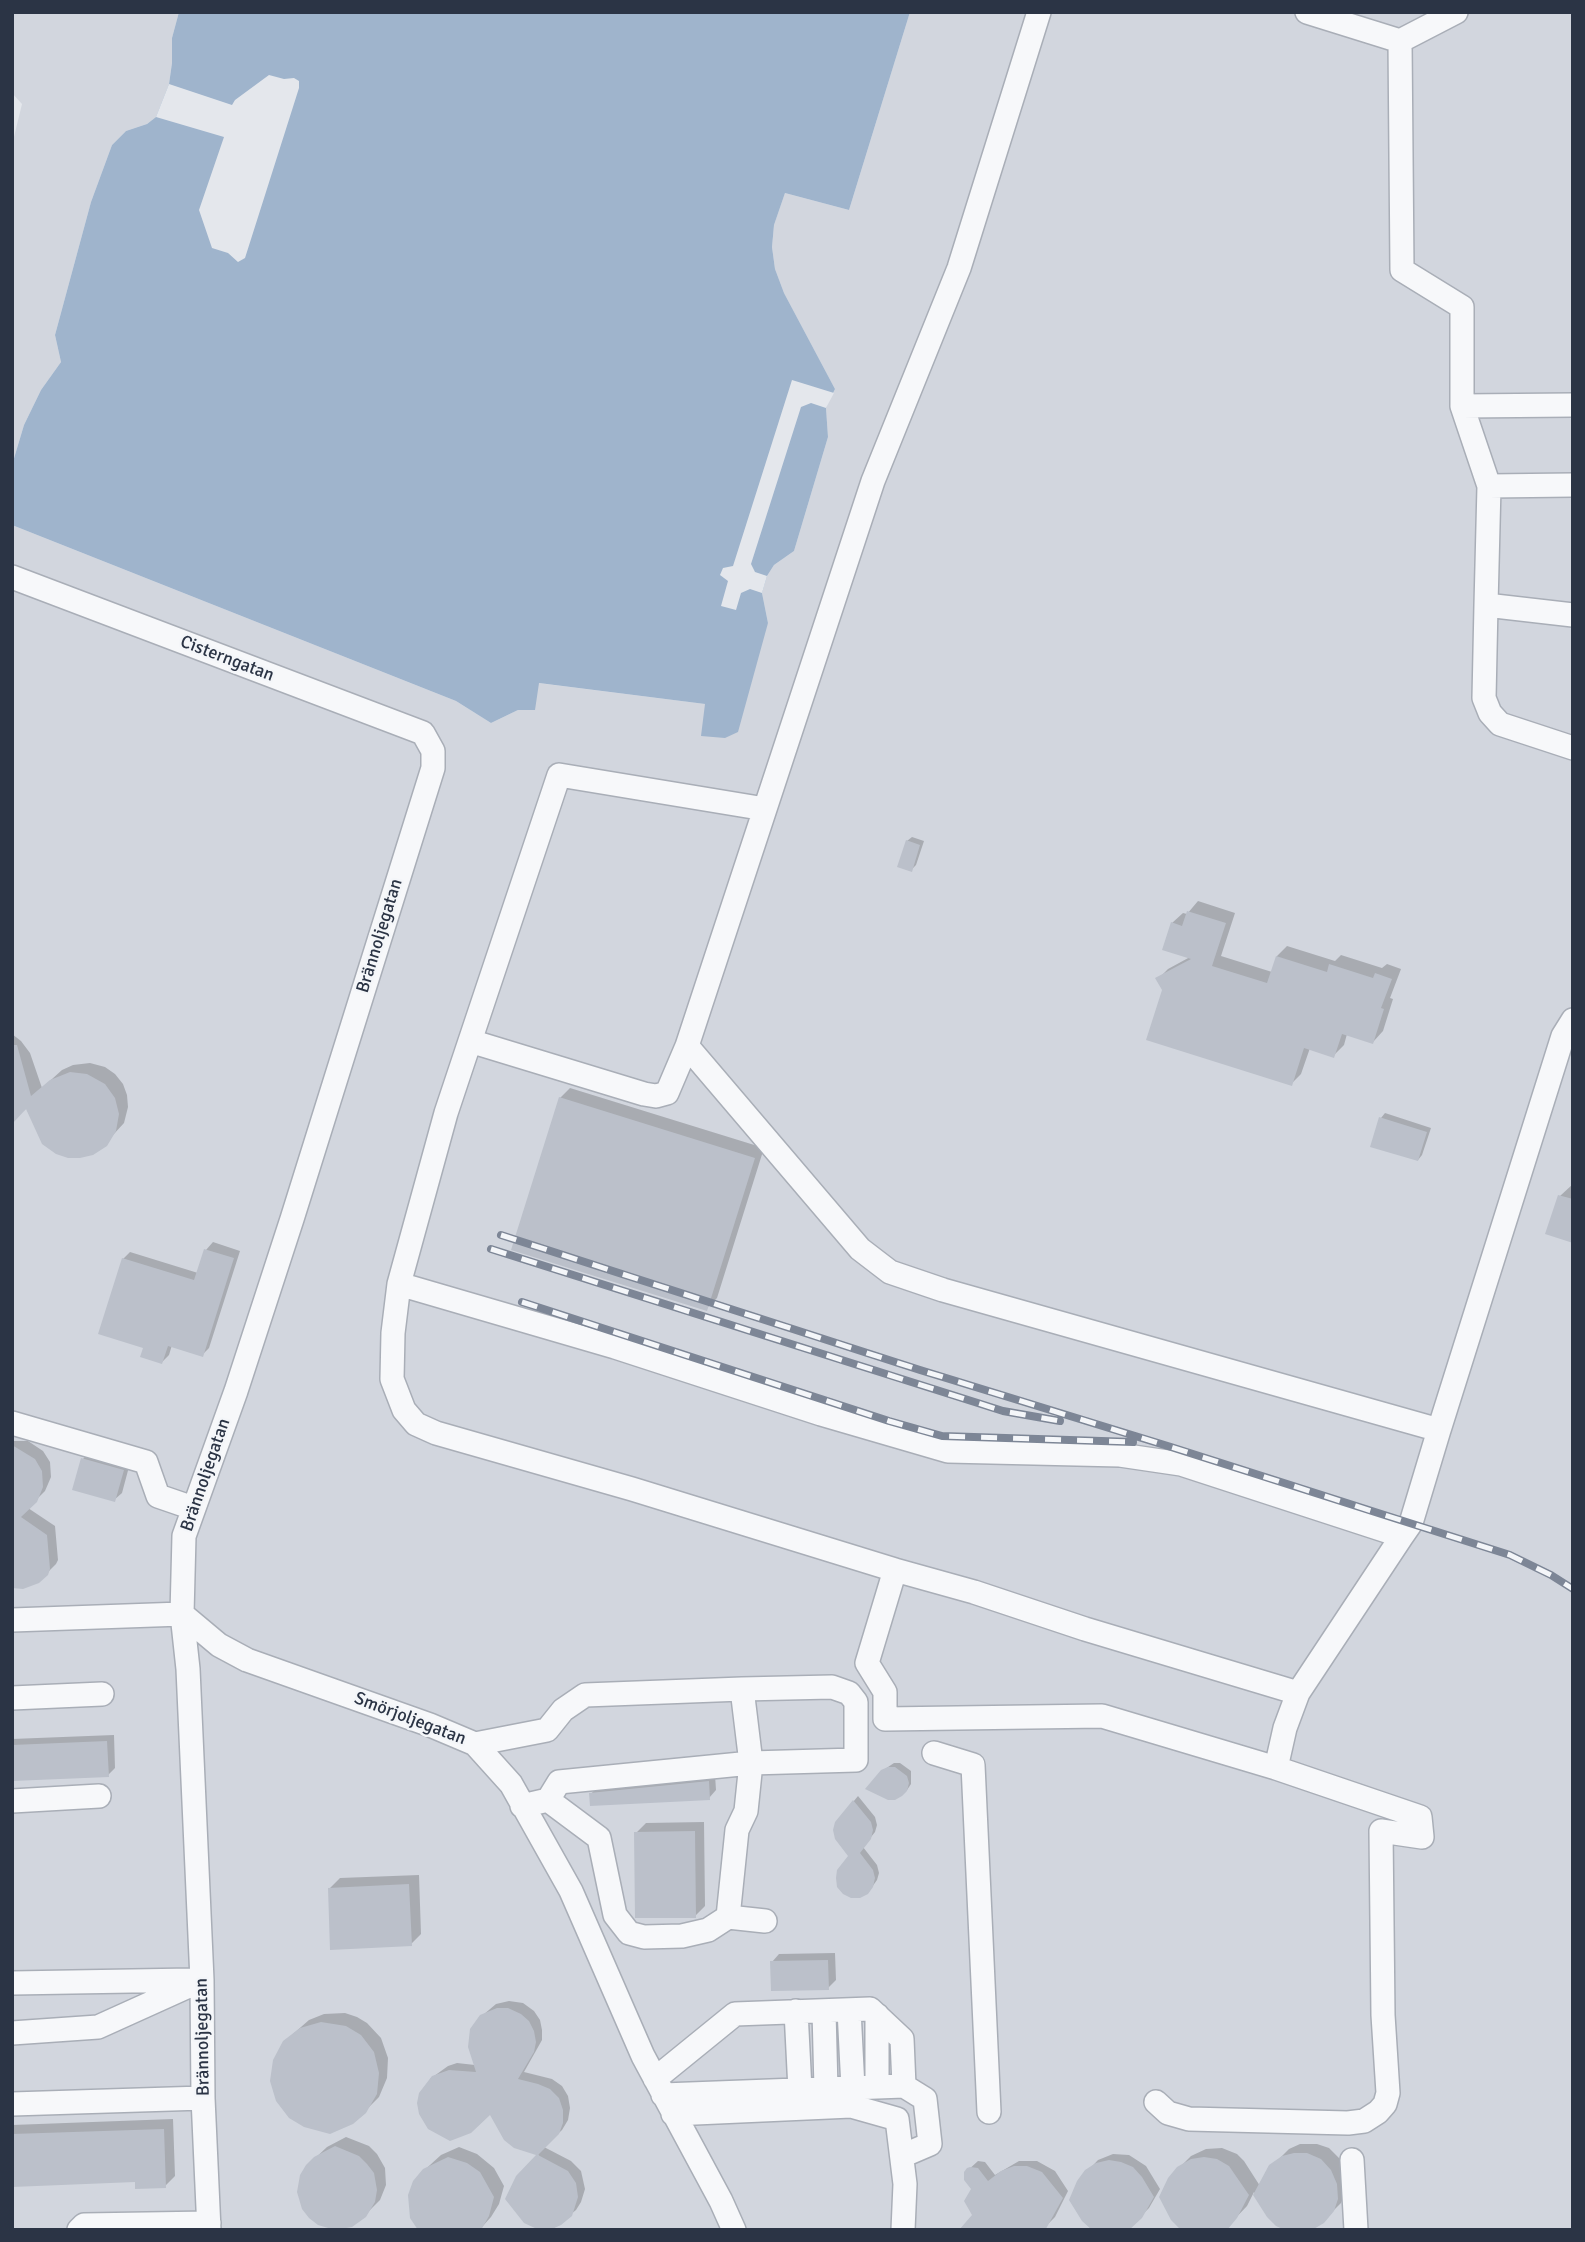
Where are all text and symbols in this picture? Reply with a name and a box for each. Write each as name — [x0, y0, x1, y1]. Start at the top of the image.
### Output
street label: Cisterngatan — [177, 631, 277, 687]
street label: Brännoljegatan — [352, 876, 408, 996]
street label: Brännoljegatan — [177, 1416, 235, 1534]
street label: Smörjoljegatan — [351, 1688, 469, 1750]
street label: Brännoljegatan — [191, 1978, 215, 2096]

